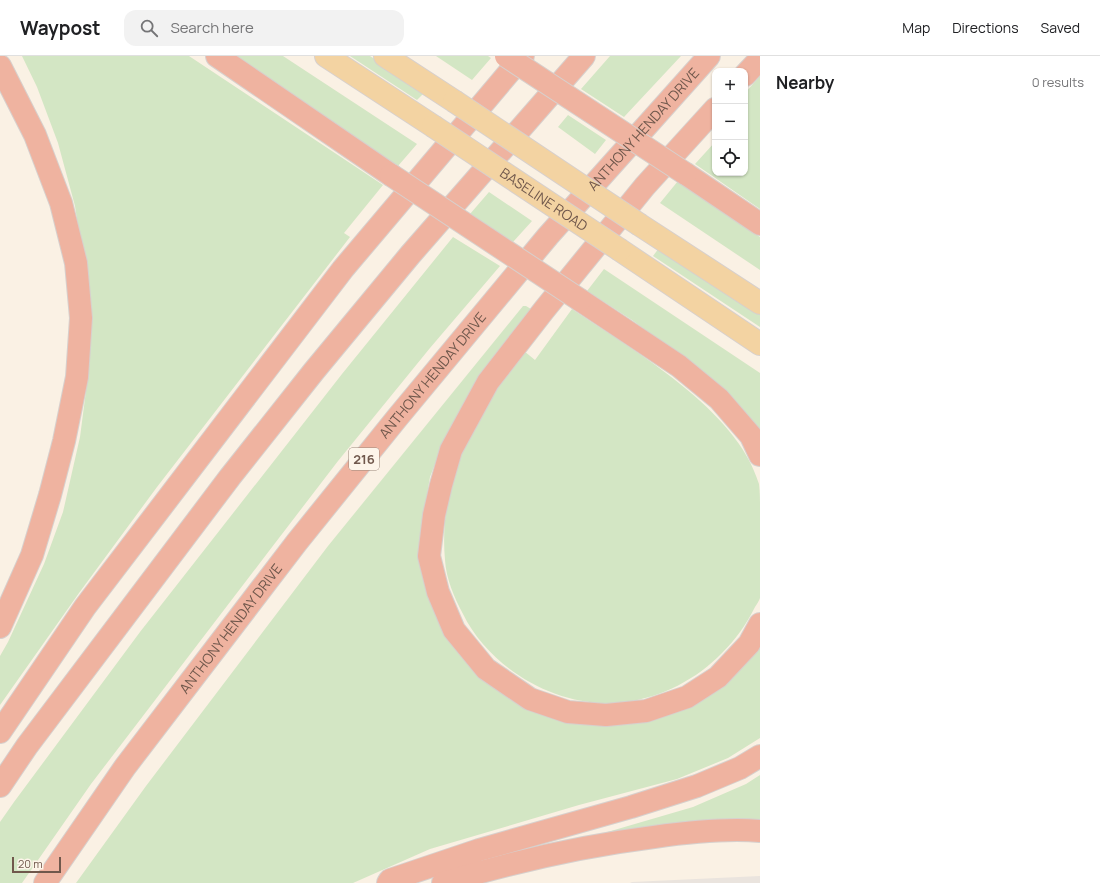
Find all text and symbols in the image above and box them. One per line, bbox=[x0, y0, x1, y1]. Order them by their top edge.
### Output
search box bbox=[124, 10, 404, 46]
text: Waypost bbox=[20, 15, 100, 41]
icon: search bbox=[138, 17, 160, 39]
text: Search here bbox=[170, 17, 254, 38]
text: Map bbox=[902, 18, 930, 37]
text: Directions bbox=[952, 18, 1019, 37]
text: Saved bbox=[1041, 18, 1080, 37]
street label: ANTHONY HENDAY DRIVE bbox=[583, 64, 703, 194]
map controls bbox=[712, 68, 748, 176]
button: + bbox=[712, 68, 748, 104]
text: Nearby bbox=[776, 71, 834, 94]
text: 0 results bbox=[1032, 73, 1084, 91]
button: − bbox=[712, 104, 748, 140]
button: locate bbox=[712, 140, 748, 176]
street label: BASELINE ROAD bbox=[497, 163, 592, 235]
street label: ANTHONY HENDAY DRIVE bbox=[374, 308, 490, 442]
road number: 216 bbox=[349, 448, 379, 470]
street label: ANTHONY HENDAY DRIVE bbox=[175, 560, 286, 697]
scale bar bbox=[12, 855, 61, 874]
text: 20 m bbox=[18, 856, 43, 871]

